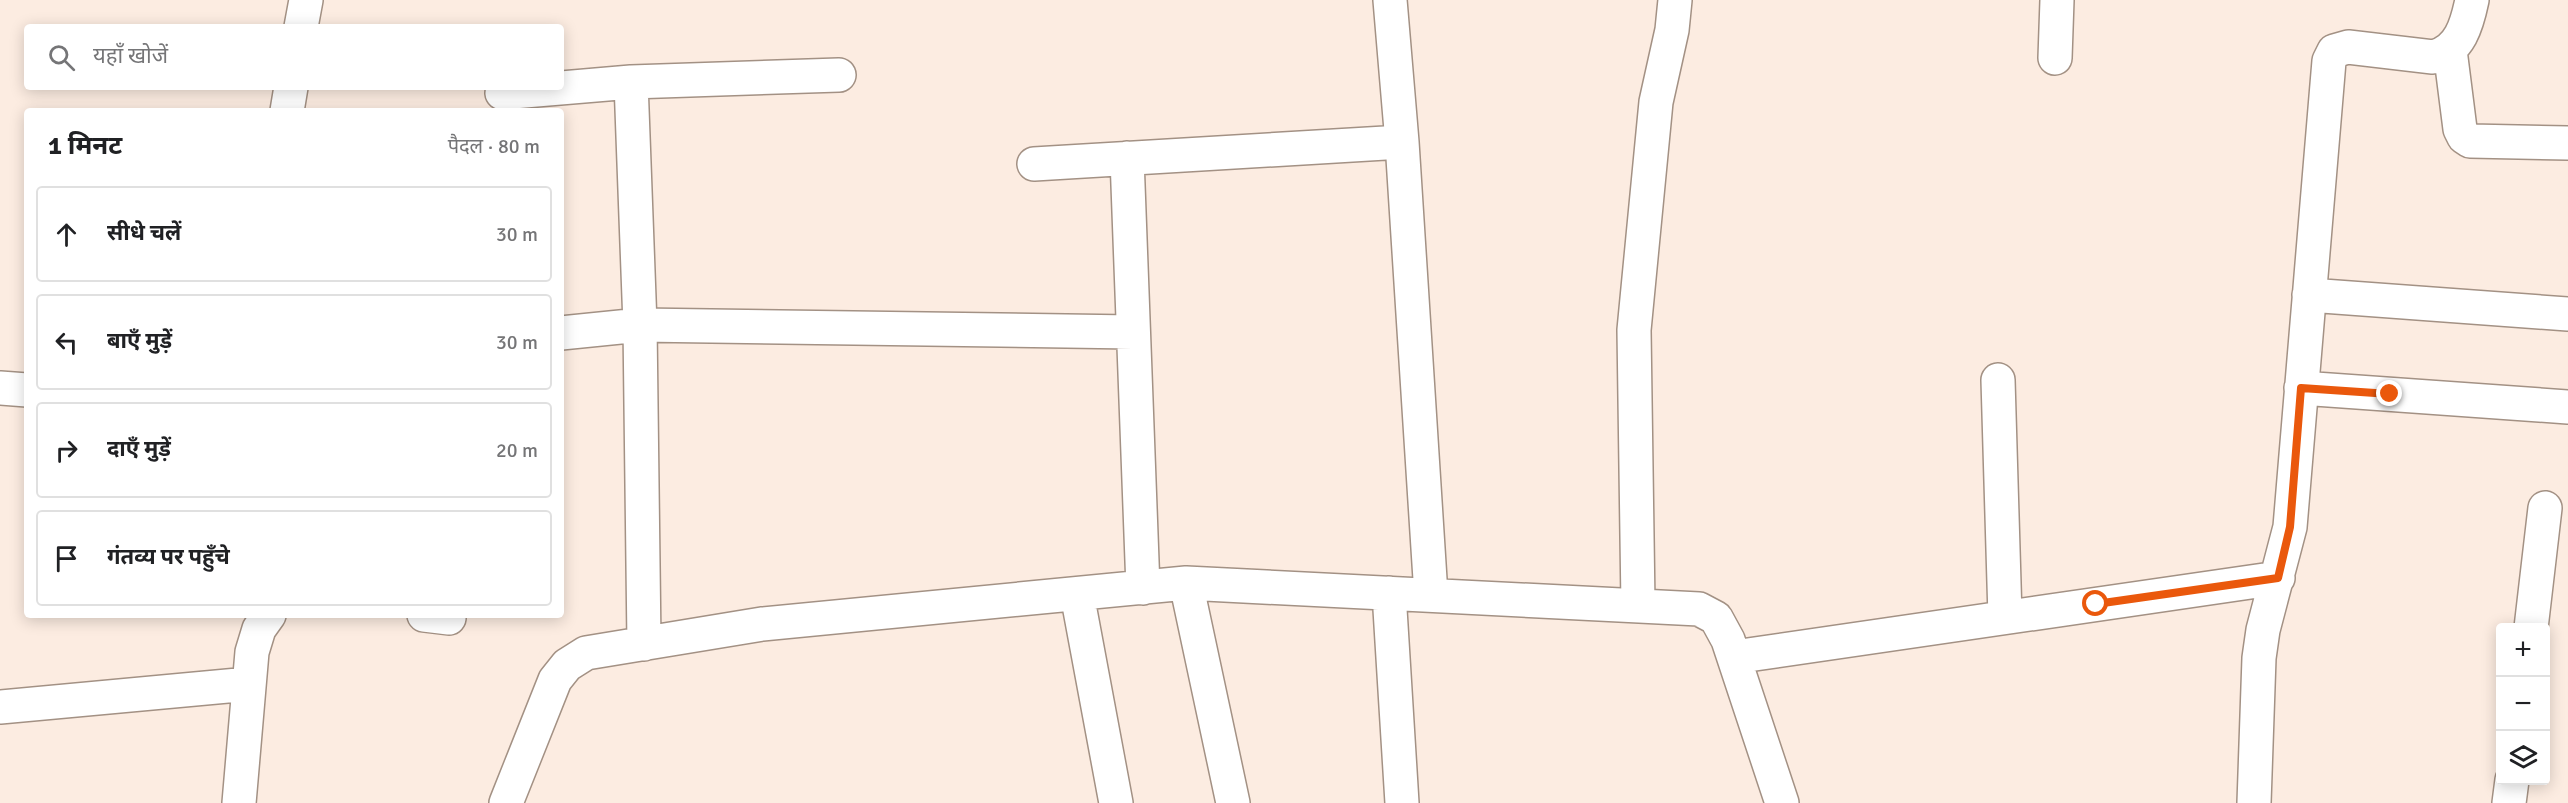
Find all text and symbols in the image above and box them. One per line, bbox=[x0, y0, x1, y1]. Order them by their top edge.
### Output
search box bbox=[24, 24, 564, 90]
icon: search bbox=[45, 41, 78, 74]
text: यहाँ खोजें bbox=[93, 42, 168, 69]
text: 1 मिनट bbox=[48, 130, 122, 162]
text: पैदल · 80 m bbox=[448, 134, 540, 159]
icon: ahead bbox=[50, 218, 83, 251]
text: सीधे चलें bbox=[107, 219, 181, 246]
text: 30 m bbox=[496, 222, 538, 247]
icon: left bbox=[50, 326, 83, 359]
text: बाएँ मुड़ें bbox=[107, 327, 172, 354]
text: 30 m bbox=[496, 330, 538, 355]
route end bbox=[2376, 380, 2402, 406]
icon: right bbox=[50, 434, 83, 467]
text: दाएँ मुड़ें bbox=[107, 435, 171, 462]
text: 20 m bbox=[496, 438, 538, 463]
icon: arrive bbox=[50, 542, 83, 575]
text: गंतव्य पर पहुँचे bbox=[107, 543, 230, 570]
route start bbox=[2082, 590, 2108, 616]
map controls bbox=[2496, 623, 2550, 785]
button: + bbox=[2496, 623, 2550, 677]
button: − bbox=[2496, 677, 2550, 731]
button: layers bbox=[2496, 731, 2550, 785]

